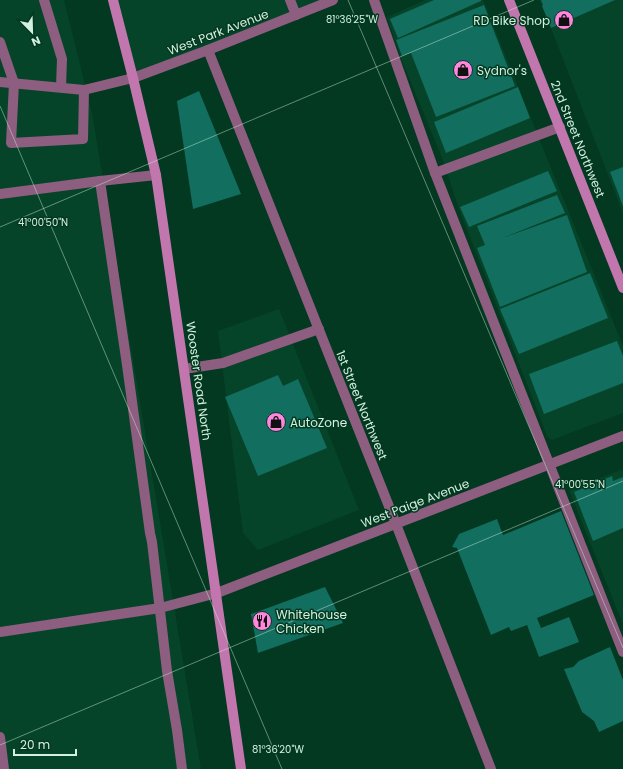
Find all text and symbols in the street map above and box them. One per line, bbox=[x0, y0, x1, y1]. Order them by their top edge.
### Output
street label: West Park Avenue bbox=[165, 5, 271, 59]
shop icon: RD Bike Shop bbox=[553, 9, 575, 31]
north arrow bbox=[12, 12, 52, 52]
text: 81°36'25"W bbox=[326, 12, 378, 27]
place label: RD Bike Shop bbox=[473, 12, 550, 29]
text: N bbox=[29, 32, 43, 50]
shop icon: Sydnor's bbox=[452, 59, 474, 81]
place label: Sydnor's bbox=[477, 62, 527, 79]
street label: 2nd Street Northwest bbox=[547, 78, 609, 200]
text: 41°00'50"N bbox=[18, 215, 68, 230]
street label: Wooster Road North bbox=[182, 320, 216, 442]
street label: 1st Street Northwest bbox=[332, 348, 392, 462]
shop icon: AutoZone bbox=[265, 411, 287, 433]
place label: AutoZone bbox=[290, 414, 347, 431]
street label: West Paige Avenue bbox=[358, 474, 472, 532]
text: 41°00'55"N bbox=[555, 477, 605, 492]
place label: Whitehouse Chicken bbox=[276, 606, 347, 637]
restaurant icon: Whitehouse Chicken bbox=[251, 610, 273, 632]
scale bar bbox=[14, 731, 76, 757]
text: 20 m bbox=[20, 736, 50, 753]
text: 81°36'20"W bbox=[252, 742, 304, 757]

